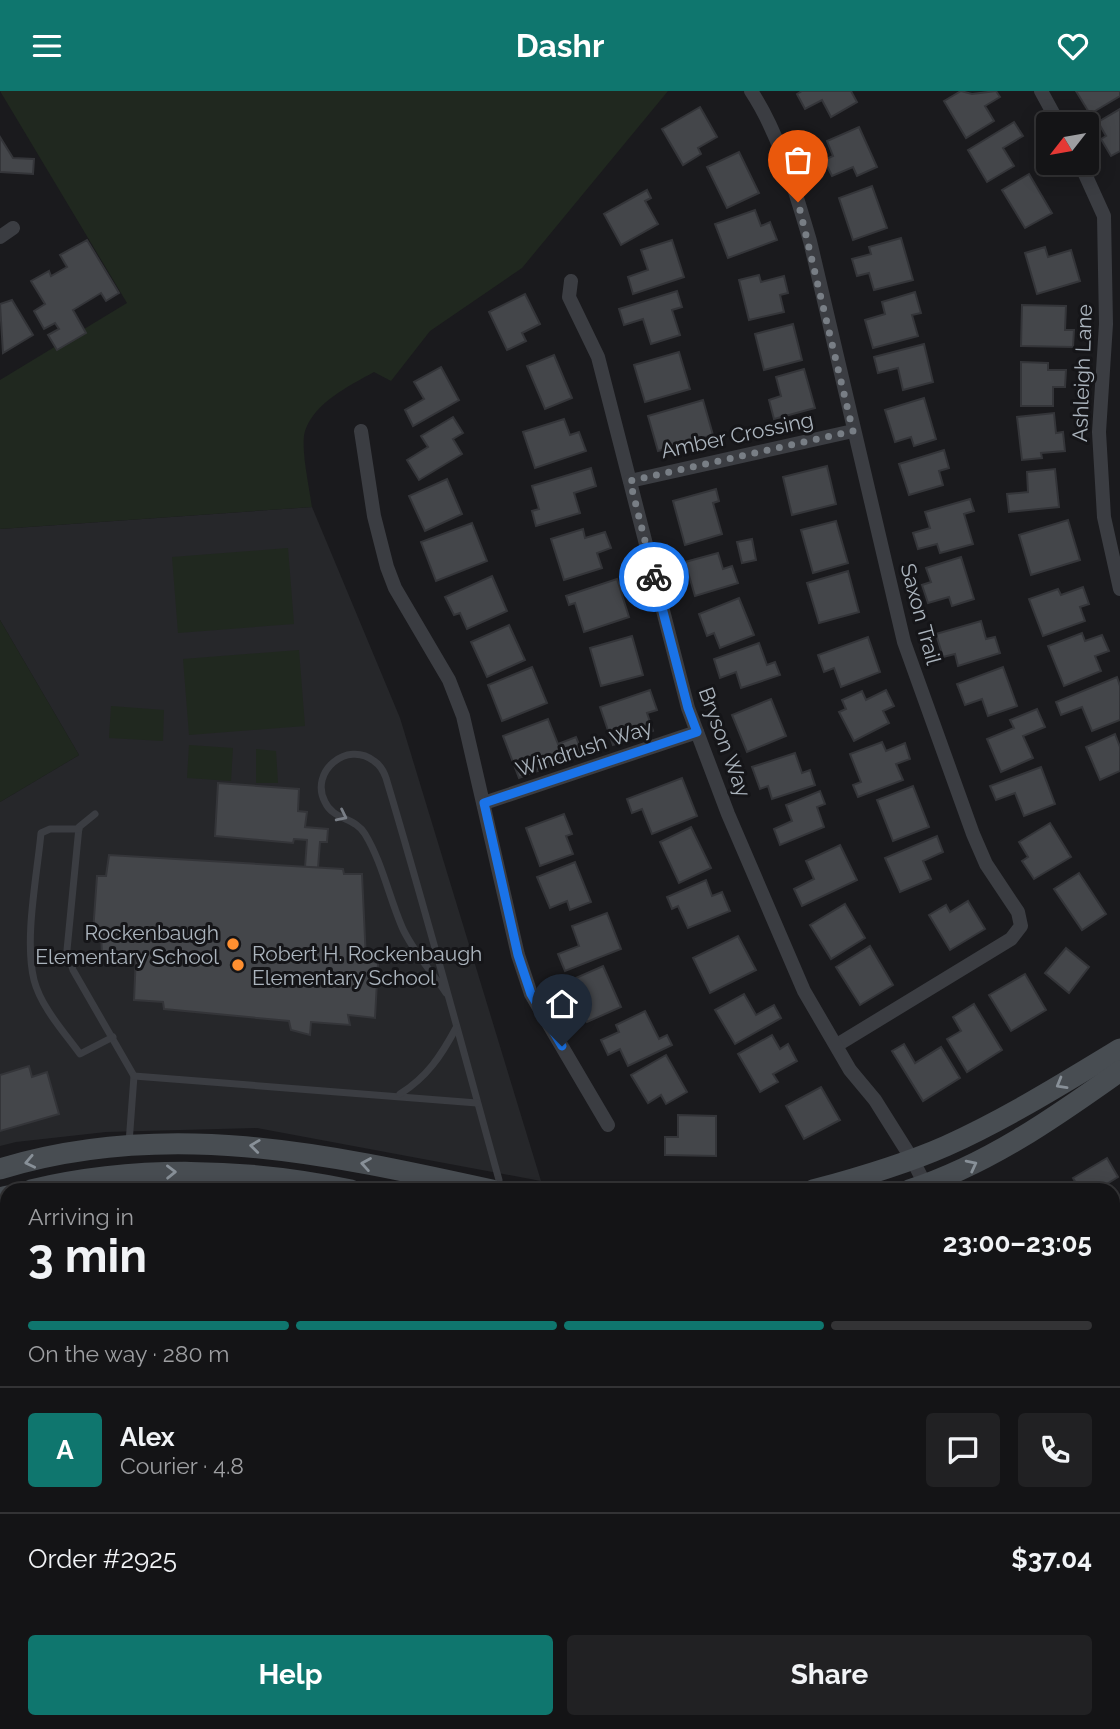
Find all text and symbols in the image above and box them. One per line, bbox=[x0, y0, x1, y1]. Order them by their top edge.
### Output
icon: menu bbox=[28, 27, 66, 65]
text: Dashr bbox=[516, 27, 604, 64]
icon: heart bbox=[1054, 27, 1092, 65]
north arrow bbox=[1036, 112, 1099, 175]
map controls bbox=[1036, 112, 1099, 175]
pin bbox=[768, 130, 828, 202]
icon: bag bbox=[779, 141, 817, 179]
street label: Ashleigh Lane bbox=[1067, 304, 1097, 442]
street label: Amber Crossing bbox=[659, 407, 815, 463]
courier bbox=[619, 542, 689, 612]
icon: bike bbox=[635, 558, 673, 596]
street label: Saxon Trail bbox=[895, 561, 947, 668]
street label: Bryson Way bbox=[694, 684, 756, 800]
street label: Windrush Way bbox=[513, 714, 655, 782]
one-way arrow bbox=[335, 808, 347, 822]
place label: Rockenbaugh Elementary School bbox=[35, 920, 219, 969]
marker: Rockenbaugh Elementary School bbox=[225, 936, 241, 952]
place label: Robert H. Rockenbaugh Elementary School bbox=[252, 941, 482, 990]
marker: Robert H. Rockenbaugh Elementary School bbox=[230, 957, 246, 973]
pin bbox=[532, 974, 592, 1046]
icon: home bbox=[543, 985, 581, 1023]
one-way arrow bbox=[1056, 1075, 1069, 1088]
one-way arrow bbox=[250, 1139, 261, 1154]
one-way arrow bbox=[24, 1154, 36, 1169]
one-way arrow bbox=[360, 1157, 372, 1172]
one-way arrow bbox=[965, 1159, 977, 1173]
one-way arrow bbox=[166, 1164, 177, 1180]
text: Arriving in bbox=[28, 1203, 134, 1230]
text: 23:00–23:05 bbox=[943, 1228, 1092, 1258]
text: 3 min bbox=[28, 1229, 147, 1283]
text: On the way · 280 m bbox=[28, 1340, 230, 1367]
button: chat bbox=[926, 1413, 1000, 1487]
button: phone bbox=[1018, 1413, 1092, 1487]
text: Alex bbox=[120, 1422, 175, 1452]
text: A bbox=[56, 1435, 74, 1465]
text: Courier · 4.8 bbox=[120, 1452, 244, 1479]
text: Order #2925 bbox=[28, 1544, 177, 1574]
text: $37.04 bbox=[1011, 1544, 1092, 1574]
button: Help bbox=[28, 1635, 553, 1715]
button: Share bbox=[567, 1635, 1092, 1715]

